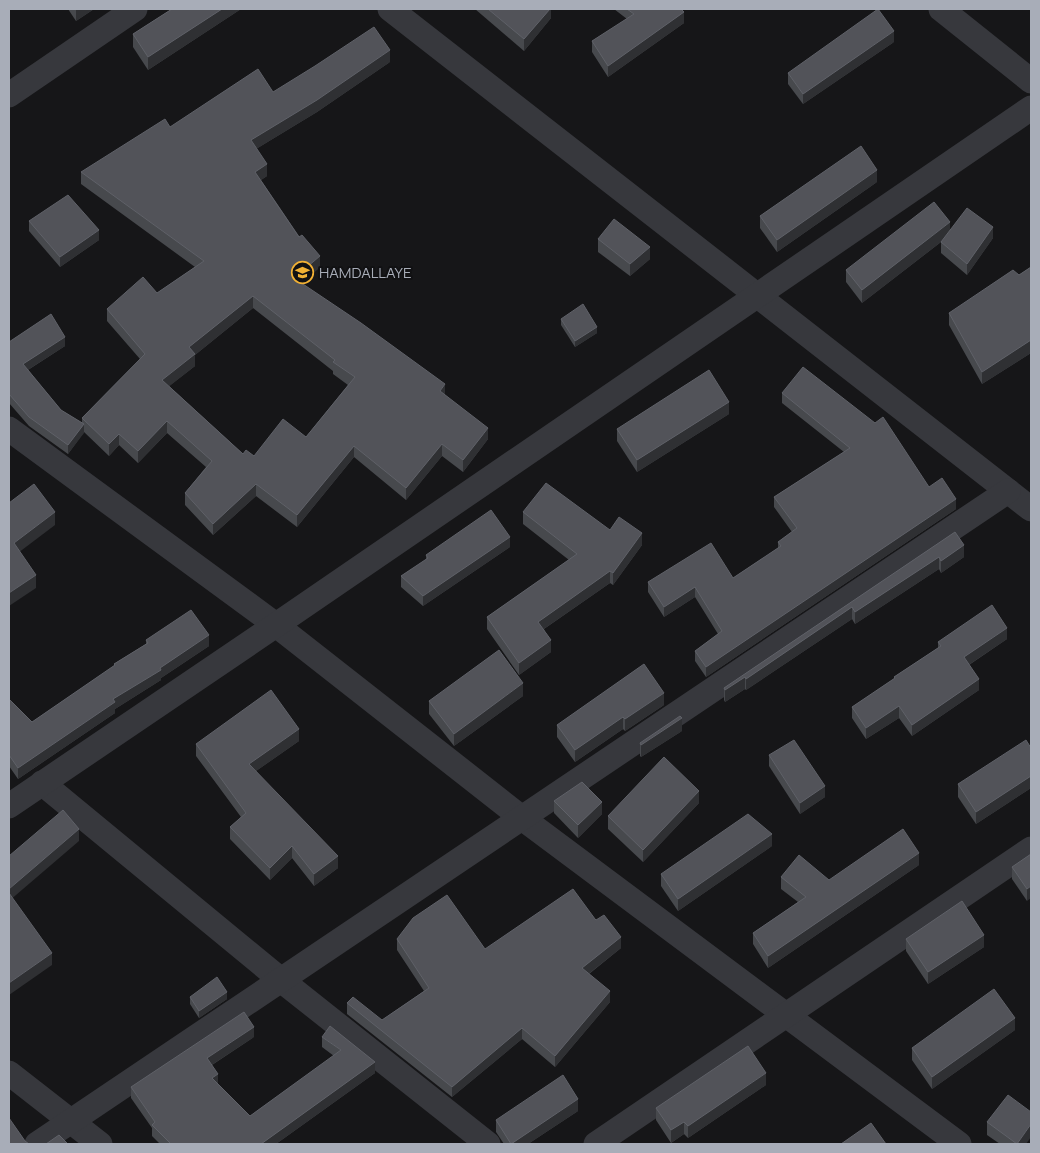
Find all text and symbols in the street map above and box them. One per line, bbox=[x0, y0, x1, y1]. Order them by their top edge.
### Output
school or university icon: HAMDALLAYE bbox=[291, 260, 315, 284]
place label: HAMDALLAYE bbox=[319, 262, 411, 283]

